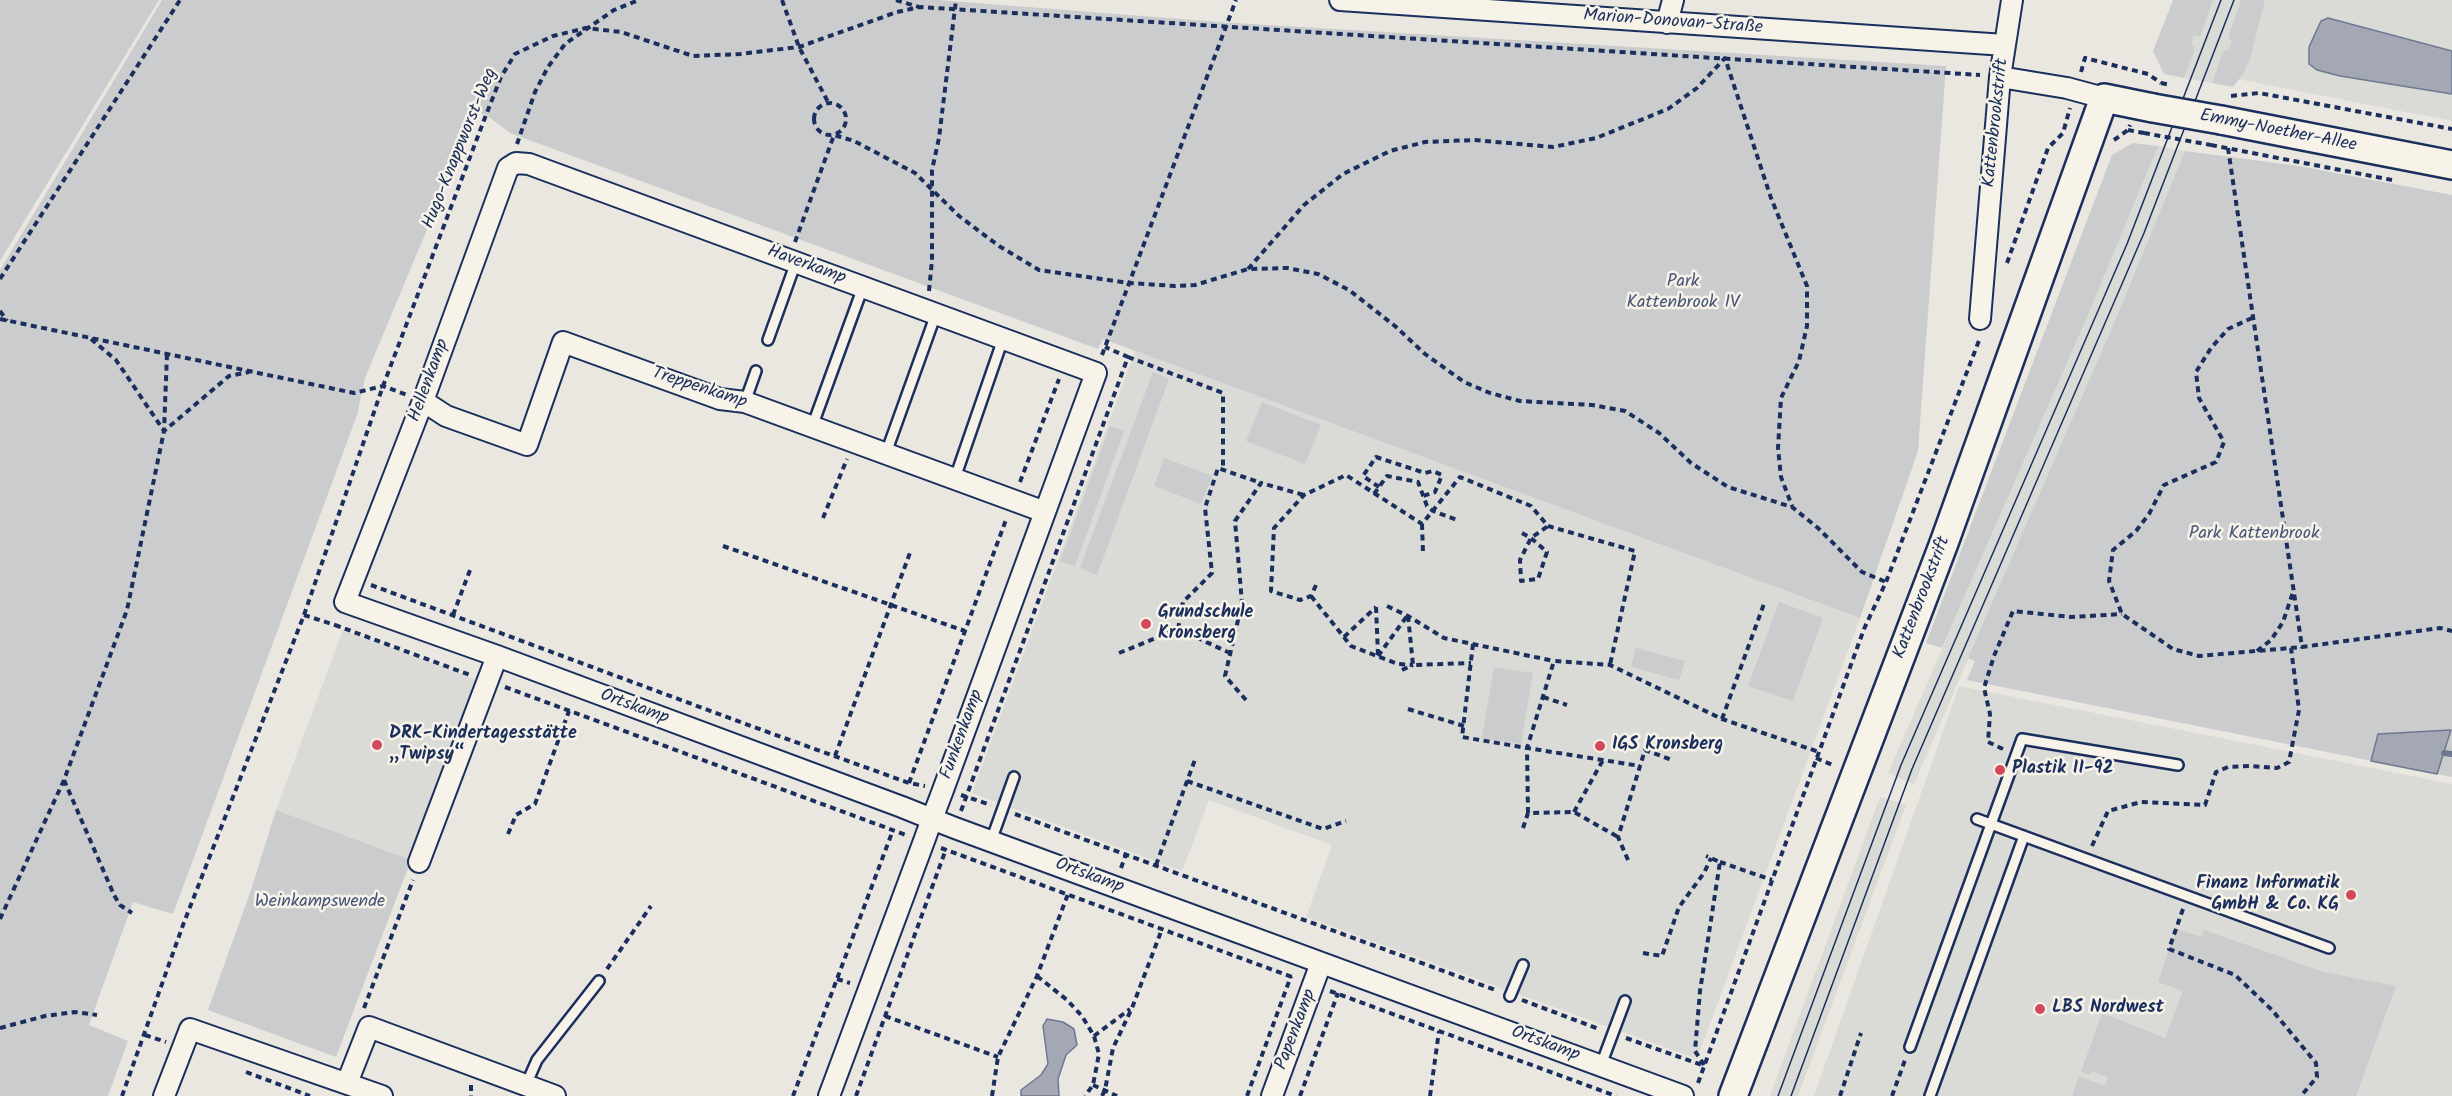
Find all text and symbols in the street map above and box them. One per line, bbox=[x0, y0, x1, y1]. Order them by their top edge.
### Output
street label: Marion-Donovan-Straße bbox=[1583, 6, 1763, 40]
street label: Kattenbrookstrift bbox=[1979, 57, 2015, 189]
street label: Hugo-Knappworst-Weg bbox=[419, 65, 503, 233]
street label: Emmy-Noether-Allee bbox=[2198, 106, 2358, 158]
street label: Haverkamp bbox=[764, 242, 848, 290]
park label: Park Kattenbrook IV bbox=[1626, 272, 1740, 314]
street label: Hellenkamp bbox=[405, 337, 455, 425]
street label: Treppenkamp bbox=[649, 364, 749, 414]
park label: Park Kattenbrook bbox=[2189, 524, 2319, 546]
street label: Kattenbrookstrift bbox=[1890, 534, 1956, 662]
place label: Grundschule Kronsberg bbox=[1158, 603, 1253, 646]
marker: Grundschule Kronsberg bbox=[1139, 617, 1153, 631]
street label: Ortskamp bbox=[597, 686, 671, 730]
street label: Funkenkamp bbox=[937, 687, 989, 783]
place label: DRK-Kindertagesstätte „Twipsy“ bbox=[389, 724, 577, 766]
place label: IGS Kronsberg bbox=[1612, 735, 1723, 757]
marker: DRK-Kindertagesstätte „Twipsy“ bbox=[370, 738, 384, 752]
marker: IGS Kronsberg bbox=[1593, 739, 1607, 753]
place label: Plastik II-92 bbox=[2012, 759, 2113, 781]
marker: Plastik II-92 bbox=[1993, 763, 2007, 777]
street label: Ortskamp bbox=[1052, 855, 1126, 899]
place label: Finanz Informatik GmbH & Co. KG bbox=[2196, 874, 2339, 916]
marker: Finanz Informatik GmbH & Co. KG bbox=[2344, 888, 2358, 902]
park label: Weinkampswende bbox=[255, 892, 385, 914]
street label: Papenkamp bbox=[1272, 987, 1322, 1073]
place label: LBS Nordwest bbox=[2052, 998, 2164, 1020]
marker: LBS Nordwest bbox=[2033, 1002, 2047, 1016]
street label: Ortskamp bbox=[1508, 1023, 1582, 1067]

